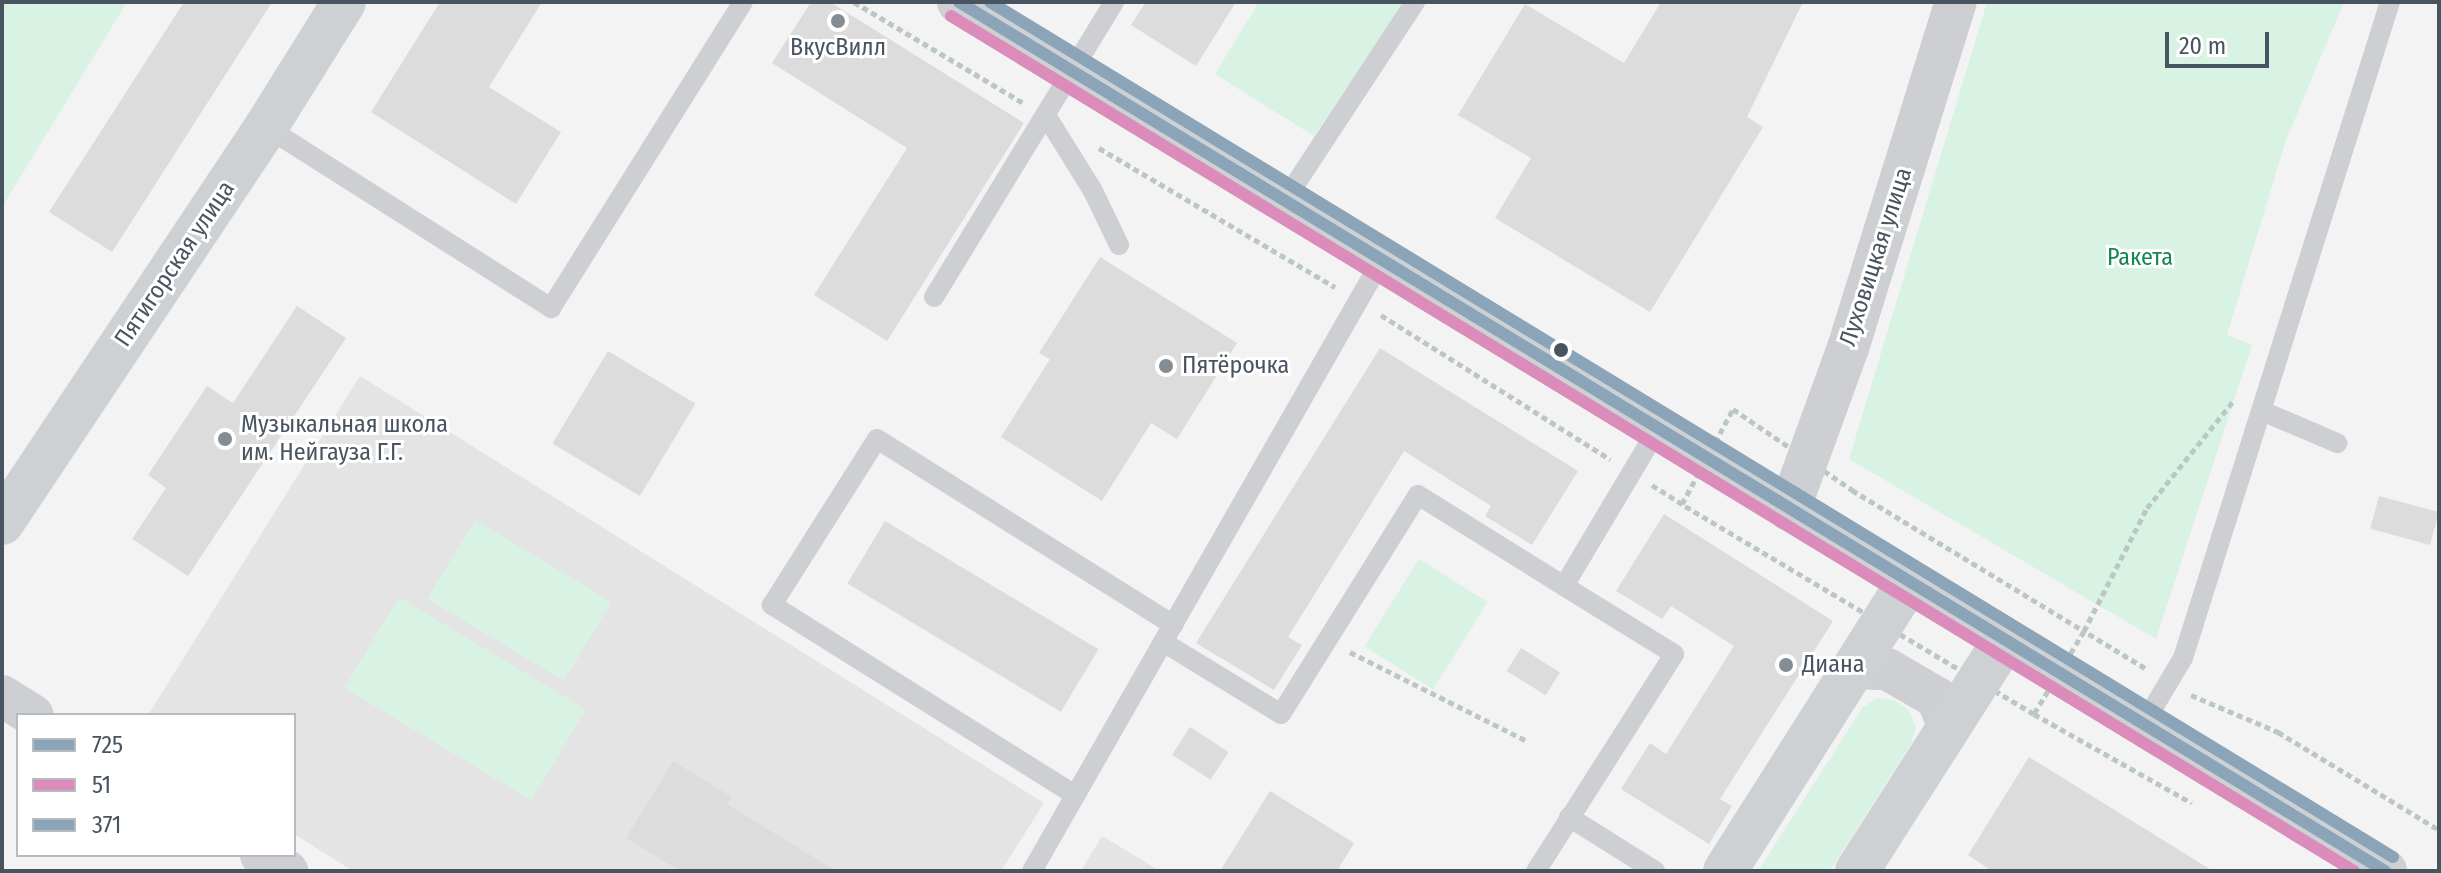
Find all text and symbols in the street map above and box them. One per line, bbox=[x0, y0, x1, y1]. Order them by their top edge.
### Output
marker: ВкусВилл bbox=[829, 12, 847, 30]
scale bar bbox=[2169, 16, 2273, 66]
text: 20 m bbox=[2179, 32, 2226, 60]
place label: ВкусВилл bbox=[790, 34, 886, 62]
street label: Луховицкая улица bbox=[1834, 164, 1918, 350]
street label: Пятигорская улица bbox=[109, 176, 241, 352]
park label: Ракета bbox=[2107, 244, 2173, 272]
unlabelled marker bbox=[1553, 342, 1569, 358]
place label: Пятёрочка bbox=[1182, 352, 1289, 380]
marker: Пятёрочка bbox=[1157, 357, 1175, 375]
place label: Музыкальная школа им. Нейгауза Г.Г. bbox=[241, 411, 448, 467]
marker: Музыкальная школа им. Нейгауза Г.Г. bbox=[216, 430, 234, 448]
place label: Диана bbox=[1802, 651, 1865, 679]
marker: Диана bbox=[1777, 656, 1795, 674]
legend bbox=[16, 713, 296, 857]
text: 725 bbox=[92, 731, 123, 759]
text: 51 bbox=[92, 771, 111, 799]
text: 371 bbox=[92, 811, 121, 839]

